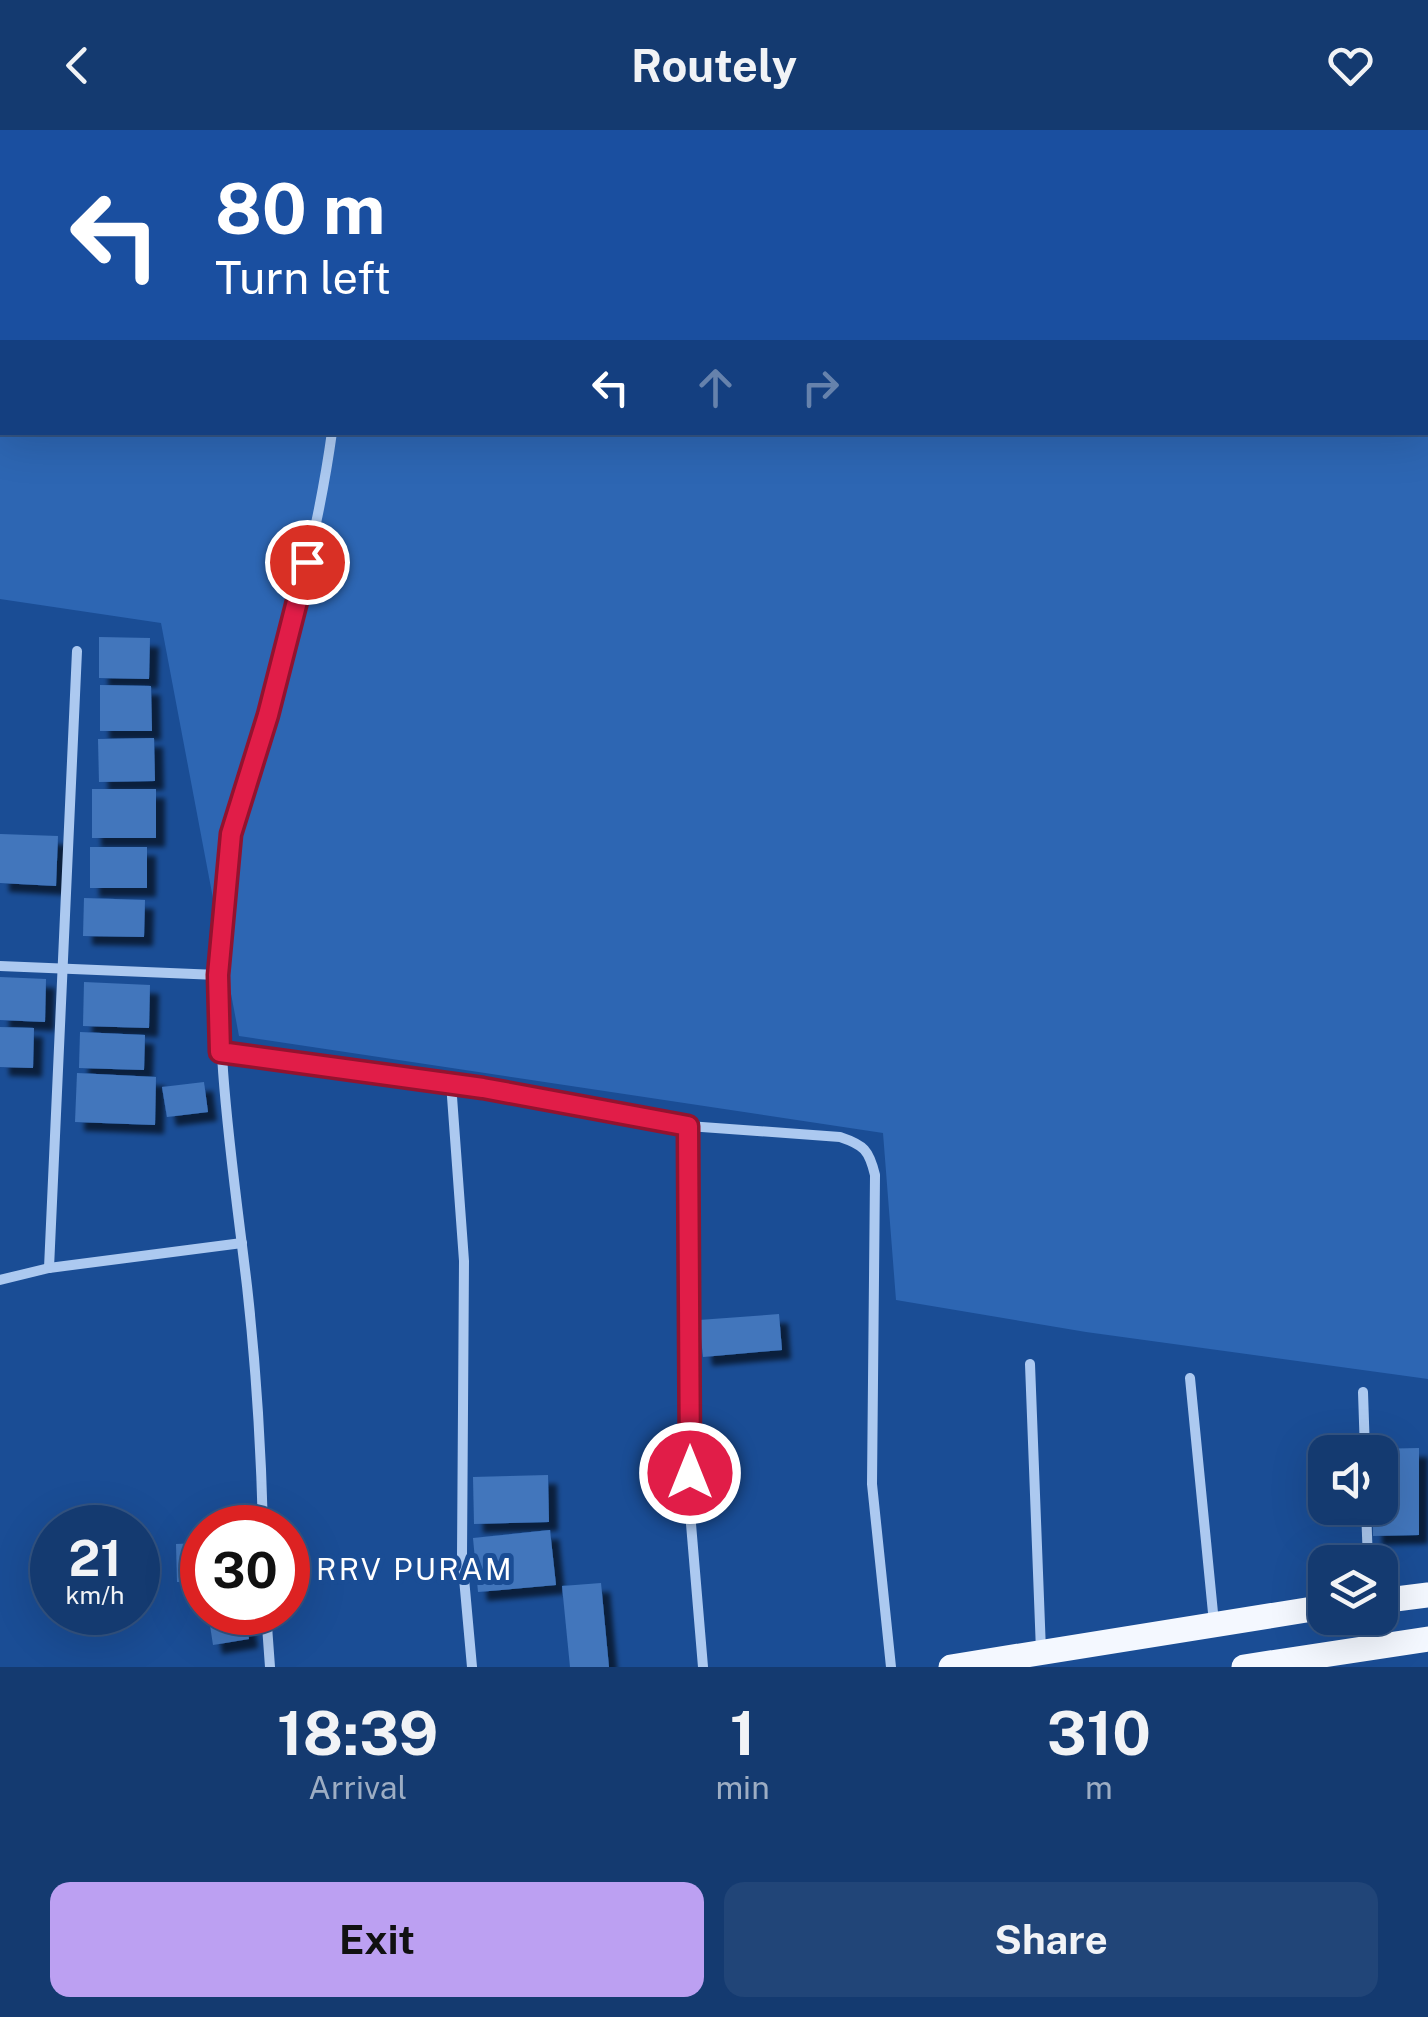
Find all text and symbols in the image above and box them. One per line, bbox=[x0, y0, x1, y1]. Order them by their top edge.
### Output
icon: back bbox=[50, 38, 105, 93]
icon: heart bbox=[1323, 38, 1378, 93]
text: Routely bbox=[631, 39, 797, 92]
text: 80 m bbox=[215, 167, 385, 250]
icon: left bbox=[50, 170, 180, 300]
text: Turn left bbox=[215, 251, 391, 304]
icon: left bbox=[583, 360, 638, 415]
icon: ahead bbox=[688, 360, 743, 415]
icon: right bbox=[793, 360, 848, 415]
pin bbox=[265, 520, 350, 605]
icon: arrive bbox=[280, 535, 335, 590]
position arrow bbox=[638, 1421, 742, 1525]
map controls bbox=[1308, 1435, 1398, 1635]
button: sound bbox=[1308, 1435, 1398, 1525]
speed limit sign: 30 bbox=[180, 1505, 310, 1635]
text: 21 bbox=[68, 1528, 122, 1587]
button: layers bbox=[1308, 1545, 1398, 1635]
district label: RRV PURAM bbox=[316, 1551, 514, 1587]
text: km/h bbox=[66, 1580, 124, 1610]
text: 18:39 bbox=[277, 1698, 438, 1769]
text: 1 bbox=[730, 1698, 755, 1769]
text: 310 bbox=[1047, 1698, 1151, 1769]
text: Arrival bbox=[308, 1769, 407, 1806]
text: min bbox=[715, 1769, 770, 1806]
text: m bbox=[1085, 1769, 1113, 1806]
button: Exit bbox=[50, 1882, 704, 1997]
button: Share bbox=[724, 1882, 1378, 1997]

